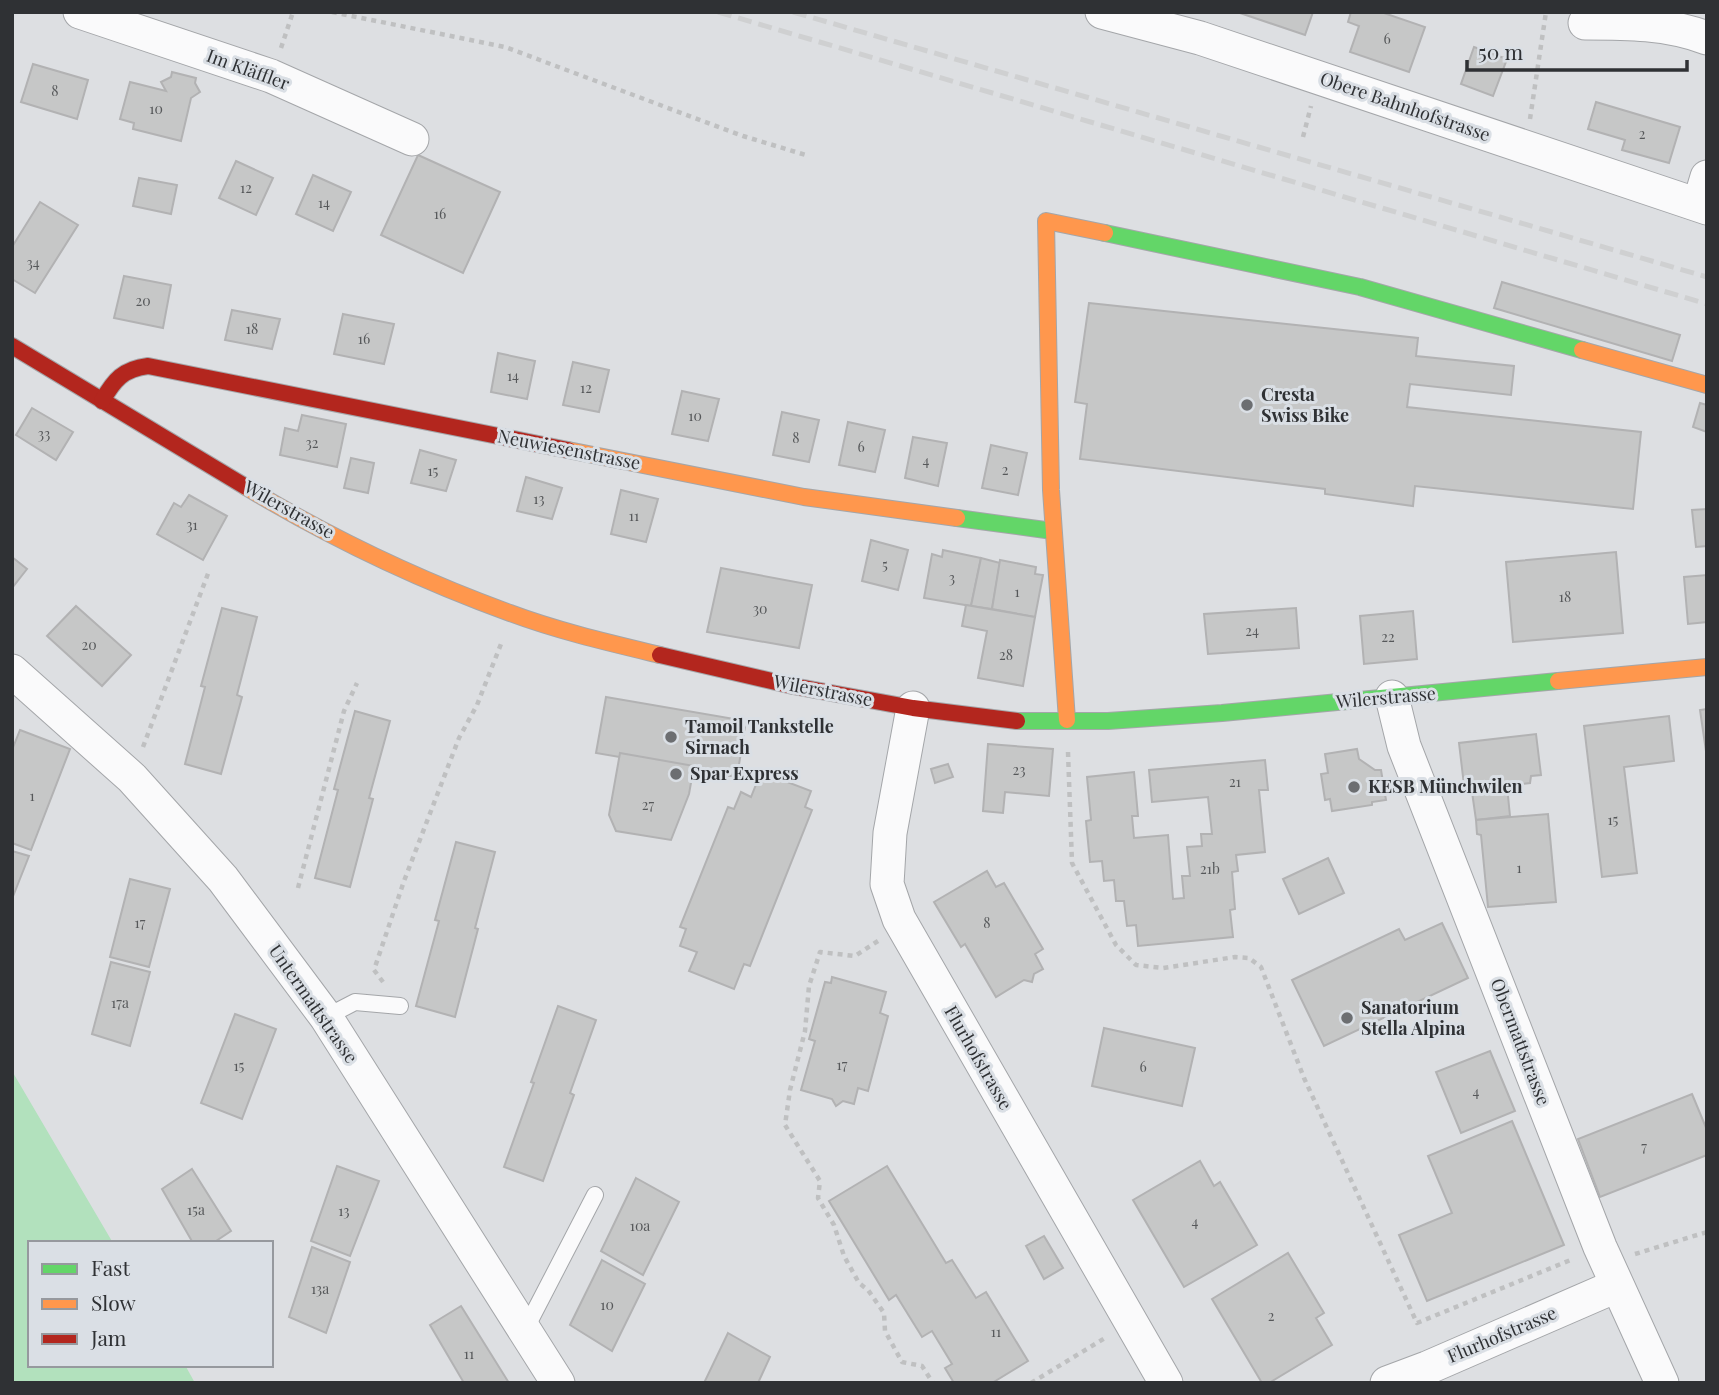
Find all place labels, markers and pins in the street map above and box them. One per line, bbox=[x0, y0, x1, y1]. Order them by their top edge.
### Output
place label: Cresta Swiss Bike bbox=[1261, 382, 1349, 427]
marker: Cresta Swiss Bike bbox=[1239, 397, 1255, 413]
place label: Tamoil Tankstelle Sirnach bbox=[685, 714, 834, 759]
marker: Tamoil Tankstelle Sirnach bbox=[663, 729, 679, 745]
place label: Spar Express bbox=[690, 761, 799, 785]
marker: Spar Express bbox=[668, 766, 684, 782]
place label: KESB Münchwilen bbox=[1368, 774, 1522, 798]
marker: KESB Münchwilen bbox=[1346, 779, 1362, 795]
place label: Sanatorium Stella Alpina bbox=[1361, 995, 1466, 1040]
marker: Sanatorium Stella Alpina bbox=[1339, 1010, 1355, 1026]

